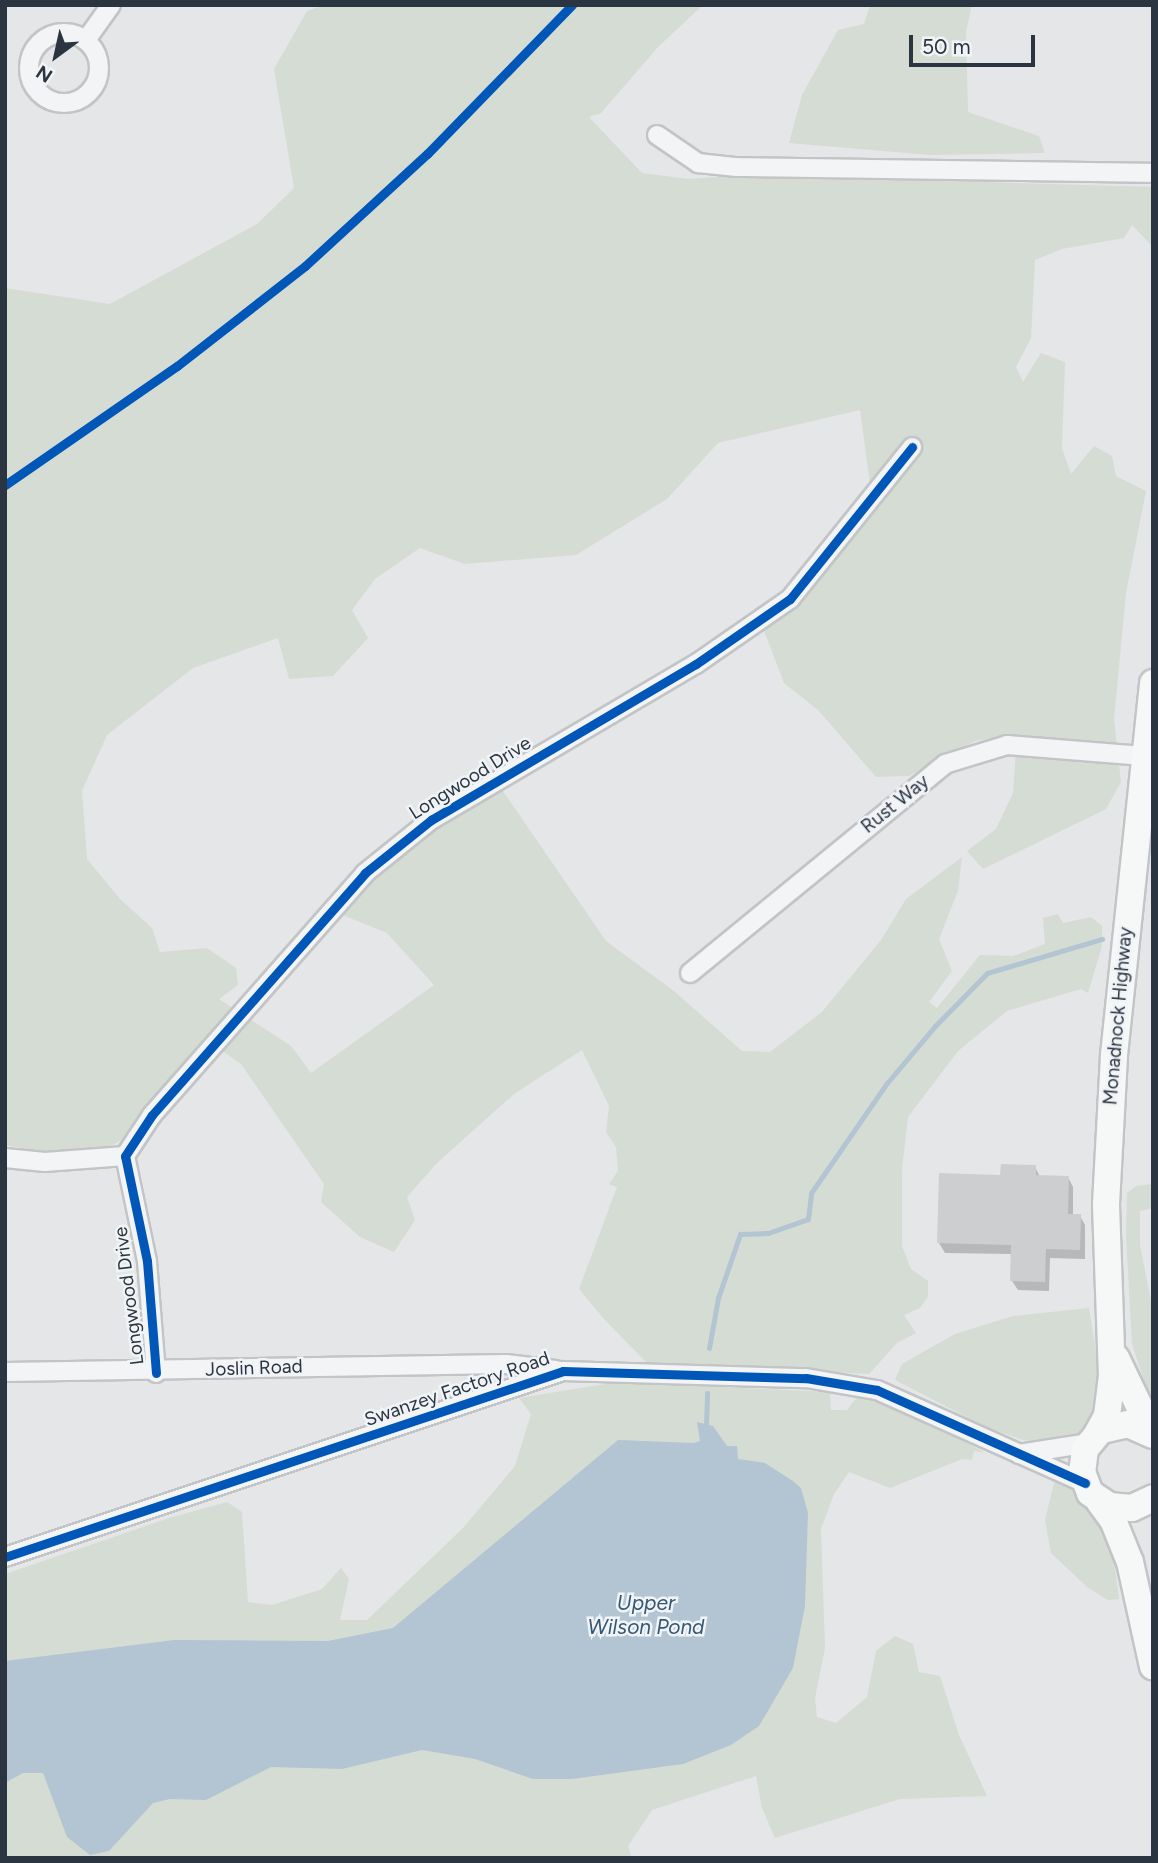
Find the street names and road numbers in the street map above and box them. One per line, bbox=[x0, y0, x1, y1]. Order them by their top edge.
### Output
street label: Longwood Drive bbox=[405, 731, 535, 825]
street label: Rust Way bbox=[857, 770, 933, 838]
street label: Monadnock Highway bbox=[1099, 926, 1137, 1106]
street label: Longwood Drive bbox=[109, 1226, 149, 1366]
street label: Swanzey Factory Road bbox=[362, 1347, 552, 1431]
street label: Joslin Road bbox=[205, 1355, 303, 1381]

